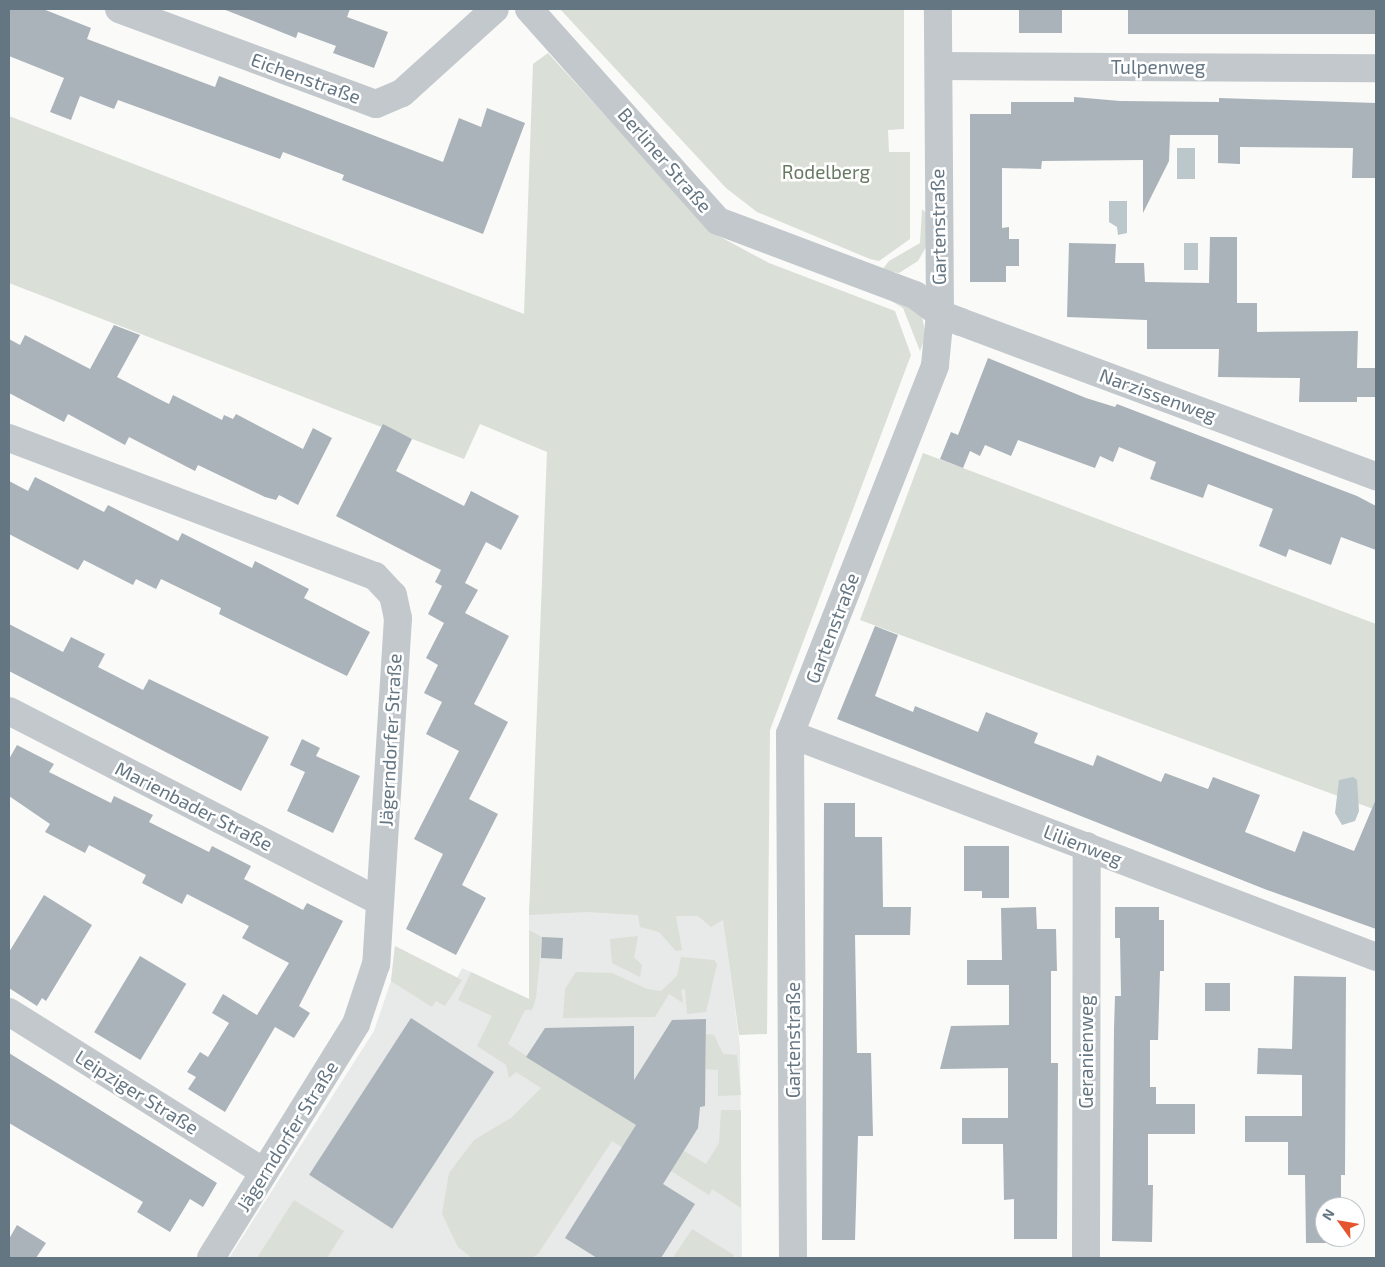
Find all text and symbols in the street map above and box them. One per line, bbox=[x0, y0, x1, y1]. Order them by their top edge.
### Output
street label: Eichenstraße bbox=[248, 48, 364, 108]
street label: Tulpenweg bbox=[1111, 56, 1205, 78]
street label: Berliner Straße bbox=[613, 103, 717, 217]
park label: Rodelberg bbox=[782, 161, 870, 183]
street label: Gartenstraße bbox=[926, 169, 950, 285]
street label: Narzissenweg bbox=[1096, 363, 1220, 427]
street label: Gartenstraße bbox=[800, 570, 864, 686]
street label: Jägerndorfer Straße bbox=[374, 653, 406, 827]
street label: Marienbader Straße bbox=[111, 756, 277, 856]
street label: Lilienweg bbox=[1040, 820, 1126, 870]
street label: Gartenstraße bbox=[782, 982, 804, 1098]
street label: Geranienweg bbox=[1075, 995, 1097, 1109]
street label: Leipziger Straße bbox=[71, 1045, 203, 1139]
street label: Jägerndorfer Straße bbox=[231, 1056, 343, 1216]
north arrow bbox=[1315, 1197, 1365, 1247]
text: N bbox=[1318, 1206, 1338, 1223]

